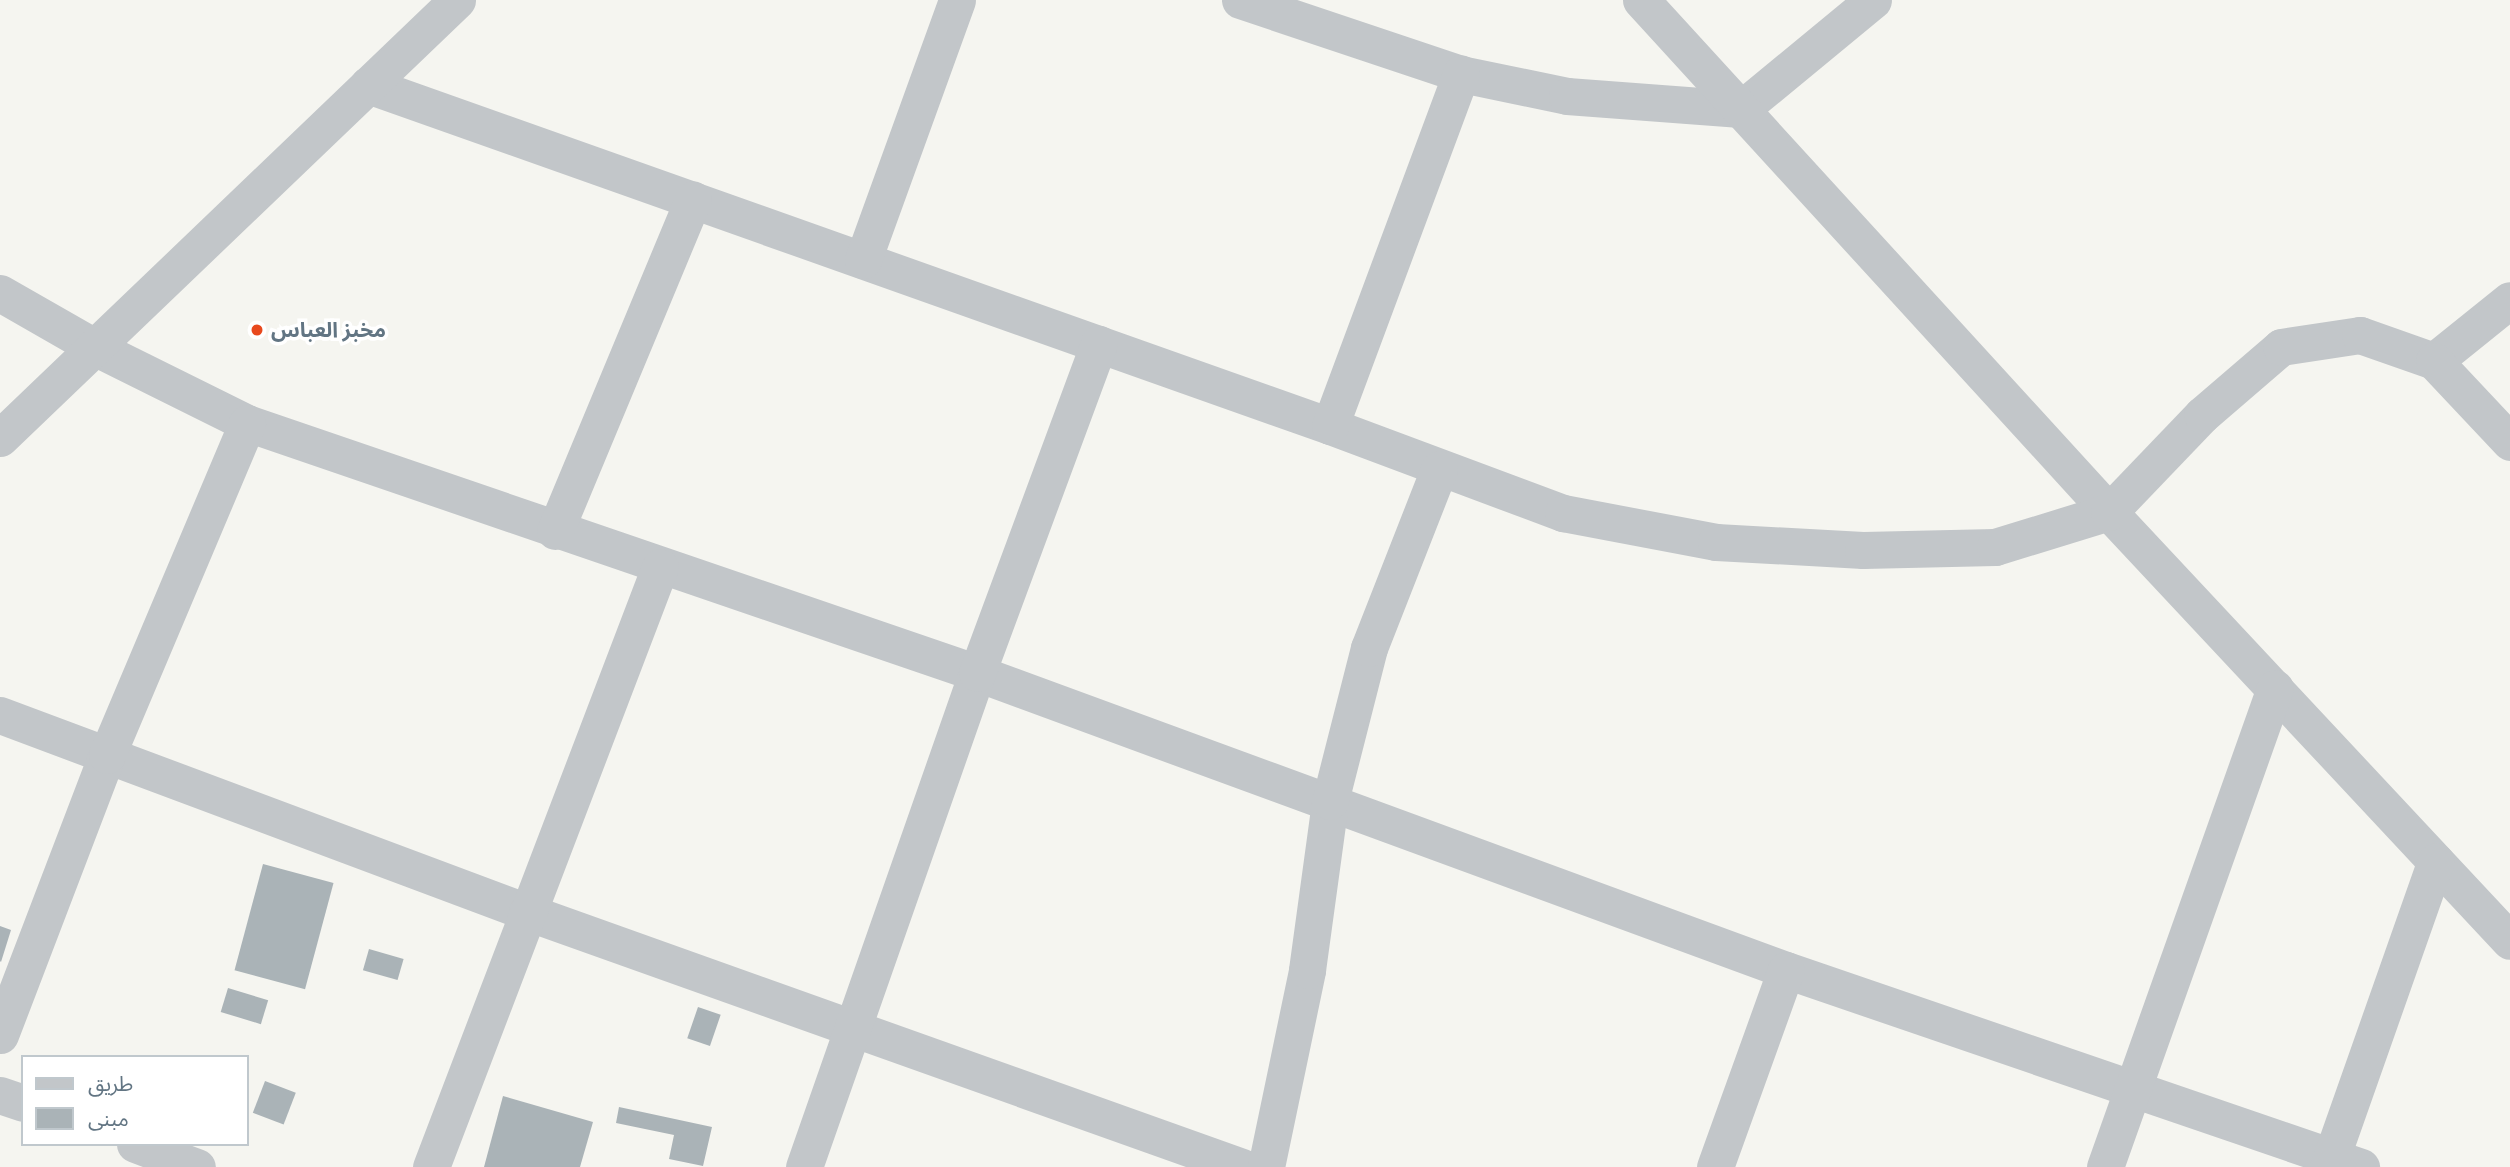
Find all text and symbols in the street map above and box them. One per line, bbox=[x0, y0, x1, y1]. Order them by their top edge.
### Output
place label: مخبز العباس bbox=[271, 317, 386, 343]
marker: مخبز العباس bbox=[249, 322, 265, 338]
legend bbox=[21, 1055, 248, 1146]
text: طريق bbox=[88, 1069, 133, 1098]
text: مبنى bbox=[88, 1104, 129, 1133]

